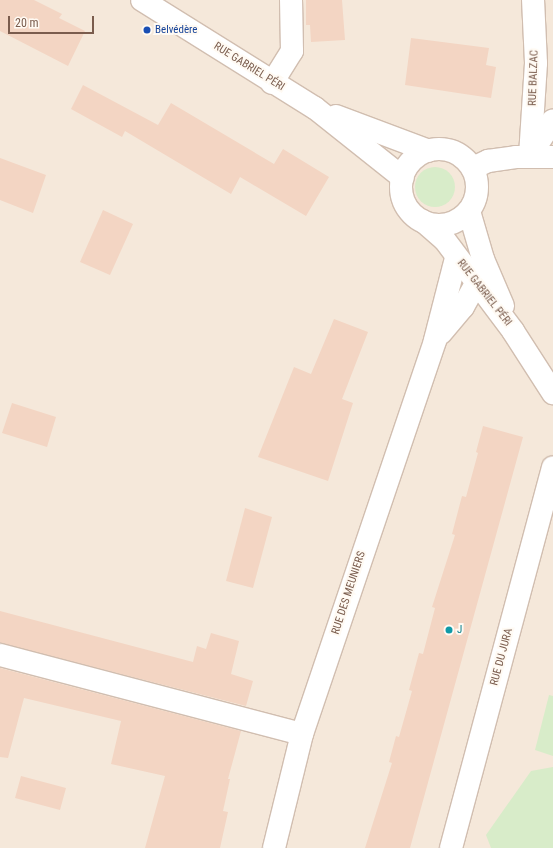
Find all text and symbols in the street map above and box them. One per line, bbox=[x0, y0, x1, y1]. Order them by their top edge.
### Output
scale bar bbox=[10, 8, 96, 34]
text: 20 m bbox=[15, 16, 39, 30]
place label: Belvédère bbox=[155, 23, 197, 37]
marker: Belvédère bbox=[142, 25, 152, 35]
street label: RUE GABRIEL PÉRI bbox=[211, 40, 287, 94]
street label: RUE BALZAC bbox=[526, 50, 542, 106]
street label: RUE GABRIEL PÉRI bbox=[454, 257, 514, 329]
street label: RUE DES MEUNIERS bbox=[329, 550, 369, 636]
place label: J bbox=[457, 623, 462, 637]
marker: J bbox=[444, 625, 454, 635]
street label: RUE DU JURA bbox=[488, 627, 516, 687]

